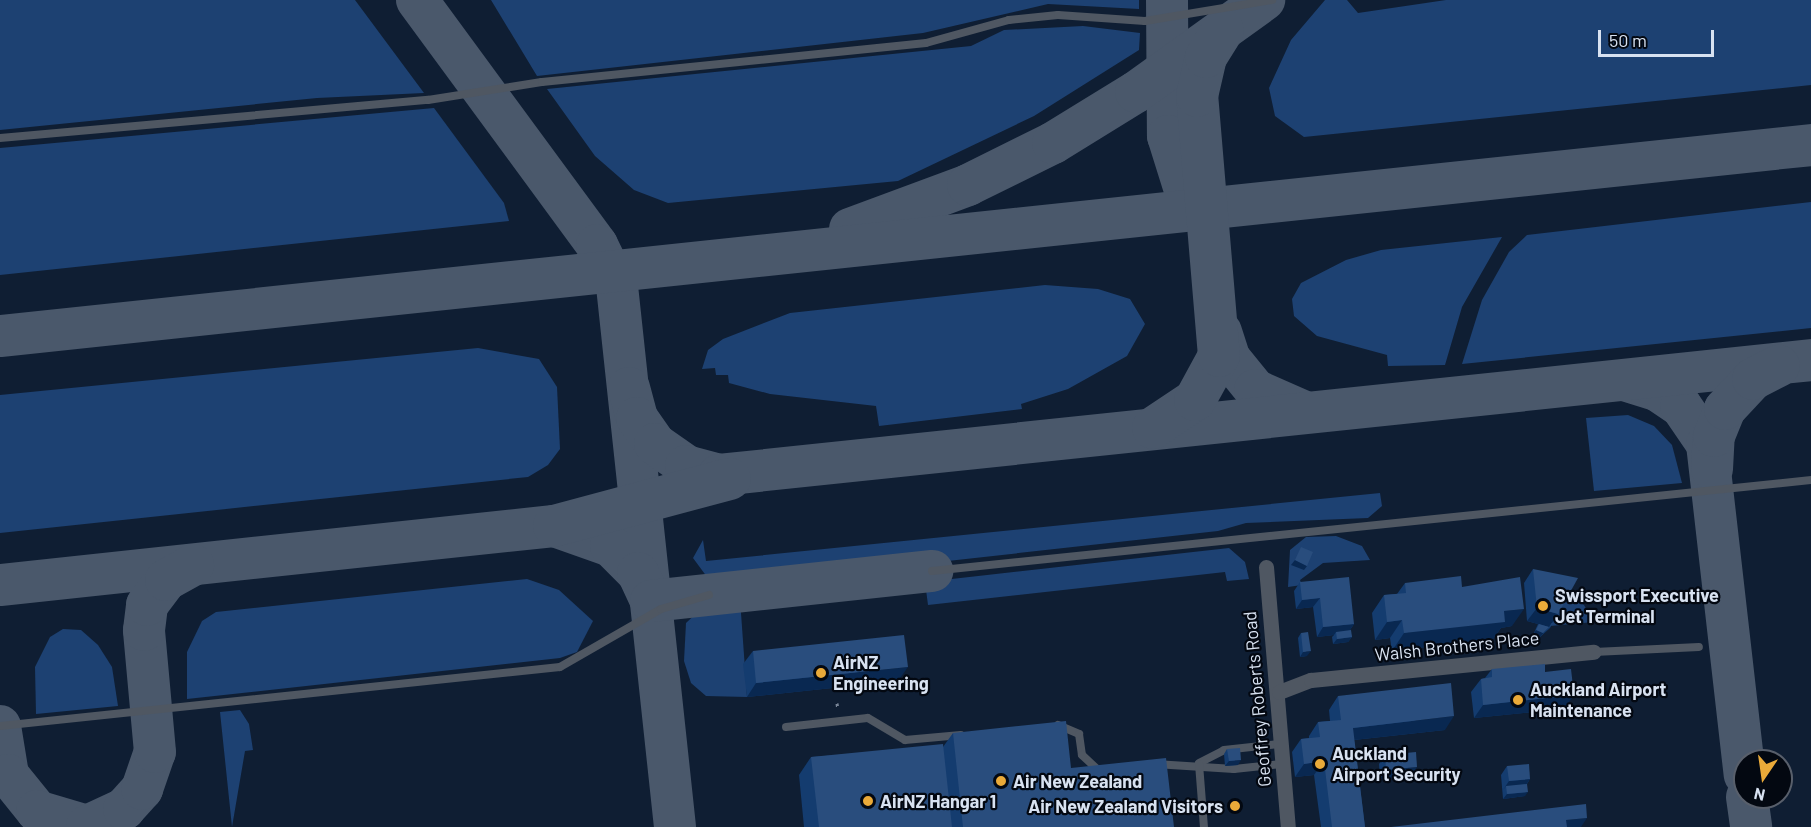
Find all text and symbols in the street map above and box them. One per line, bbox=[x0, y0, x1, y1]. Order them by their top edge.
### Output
scale bar bbox=[1601, 18, 1716, 56]
text: 50 m bbox=[1609, 29, 1647, 51]
place label: Swissport Executive Jet Terminal bbox=[1555, 585, 1719, 628]
marker: Swissport Executive Jet Terminal bbox=[1536, 599, 1550, 613]
street label: Geoffrey Roberts Road bbox=[1239, 610, 1275, 788]
street label: Walsh Brothers Place bbox=[1374, 627, 1540, 665]
place label: AirNZ Engineering bbox=[833, 652, 929, 694]
marker: AirNZ Engineering bbox=[814, 666, 828, 680]
place label: Auckland Airport Maintenance bbox=[1530, 679, 1666, 722]
marker: Auckland Airport Maintenance bbox=[1511, 693, 1525, 707]
place label: Auckland Airport Security bbox=[1332, 743, 1461, 786]
north arrow bbox=[1733, 749, 1793, 809]
marker: Auckland Airport Security bbox=[1313, 757, 1327, 771]
place label: Air New Zealand bbox=[1013, 770, 1142, 792]
marker: Air New Zealand bbox=[994, 774, 1008, 788]
text: N bbox=[1752, 785, 1767, 806]
place label: AirNZ Hangar 1 bbox=[880, 790, 996, 812]
marker: AirNZ Hangar 1 bbox=[861, 794, 875, 808]
place label: Air New Zealand Visitors bbox=[1028, 795, 1223, 817]
marker: Air New Zealand Visitors bbox=[1228, 799, 1242, 813]

